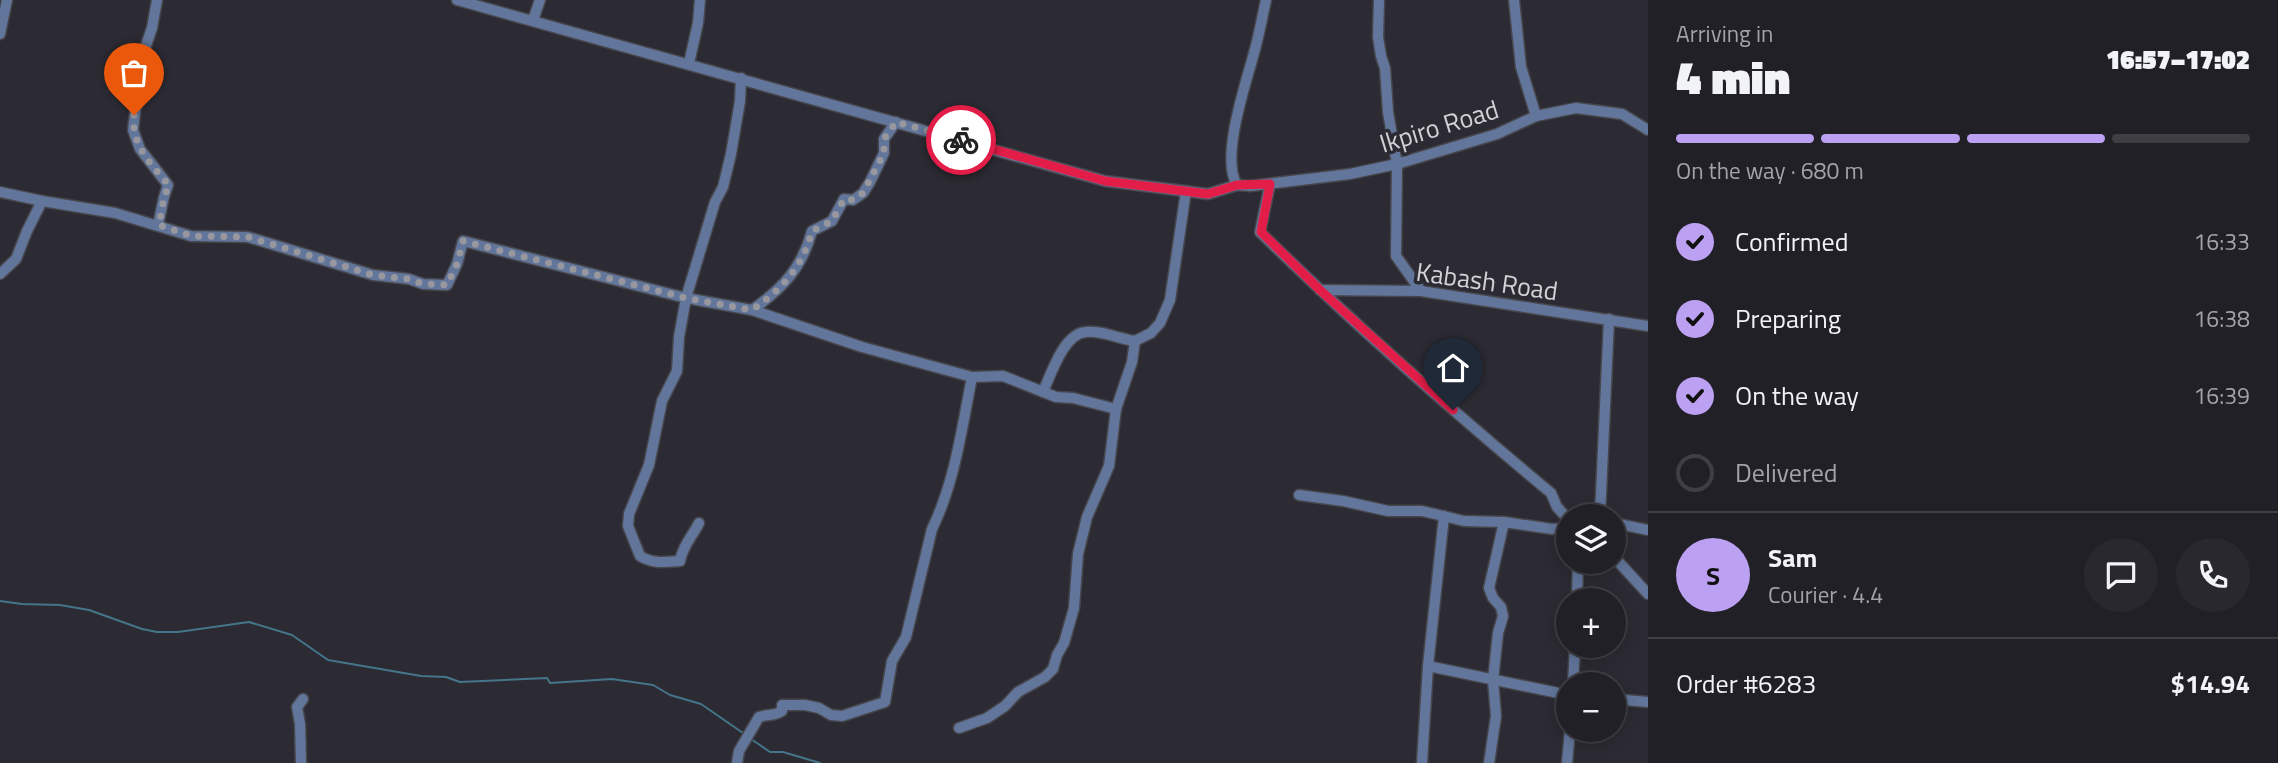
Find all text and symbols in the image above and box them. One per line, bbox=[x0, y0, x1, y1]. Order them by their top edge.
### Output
text: Arriving in bbox=[1676, 16, 1773, 51]
text: 16:57–17:02 bbox=[2106, 40, 2250, 79]
text: 4 min bbox=[1676, 42, 1790, 112]
pin bbox=[104, 43, 164, 115]
icon: bag bbox=[115, 54, 153, 92]
street label: Ikpiro Road bbox=[1375, 89, 1503, 163]
courier bbox=[926, 105, 996, 175]
icon: bike bbox=[942, 121, 980, 159]
text: On the way · 680 m bbox=[1676, 153, 1864, 188]
text: Confirmed bbox=[1735, 222, 1849, 261]
icon: check bbox=[1676, 223, 1714, 261]
text: 16:33 bbox=[2193, 224, 2250, 259]
street label: Kabash Road bbox=[1414, 252, 1560, 310]
text: Preparing bbox=[1735, 299, 1841, 338]
icon: check bbox=[1676, 300, 1714, 338]
text: 16:38 bbox=[2193, 301, 2250, 336]
pin bbox=[1423, 338, 1483, 410]
icon: home bbox=[1434, 349, 1472, 387]
text: On the way bbox=[1735, 376, 1859, 415]
icon: check bbox=[1676, 377, 1714, 415]
text: 16:39 bbox=[2193, 378, 2250, 413]
text: Delivered bbox=[1735, 453, 1838, 492]
map controls bbox=[1556, 504, 1626, 742]
button: layers bbox=[1556, 504, 1626, 574]
text: Sam bbox=[1768, 538, 1817, 577]
button: chat bbox=[2084, 538, 2158, 612]
button: phone bbox=[2176, 538, 2250, 612]
text: S bbox=[1706, 556, 1720, 595]
text: Courier · 4.4 bbox=[1768, 577, 1883, 612]
button: + bbox=[1556, 588, 1626, 658]
text: Order #6283 bbox=[1676, 664, 1816, 703]
text: $14.94 bbox=[2171, 664, 2250, 703]
button: − bbox=[1556, 672, 1626, 742]

